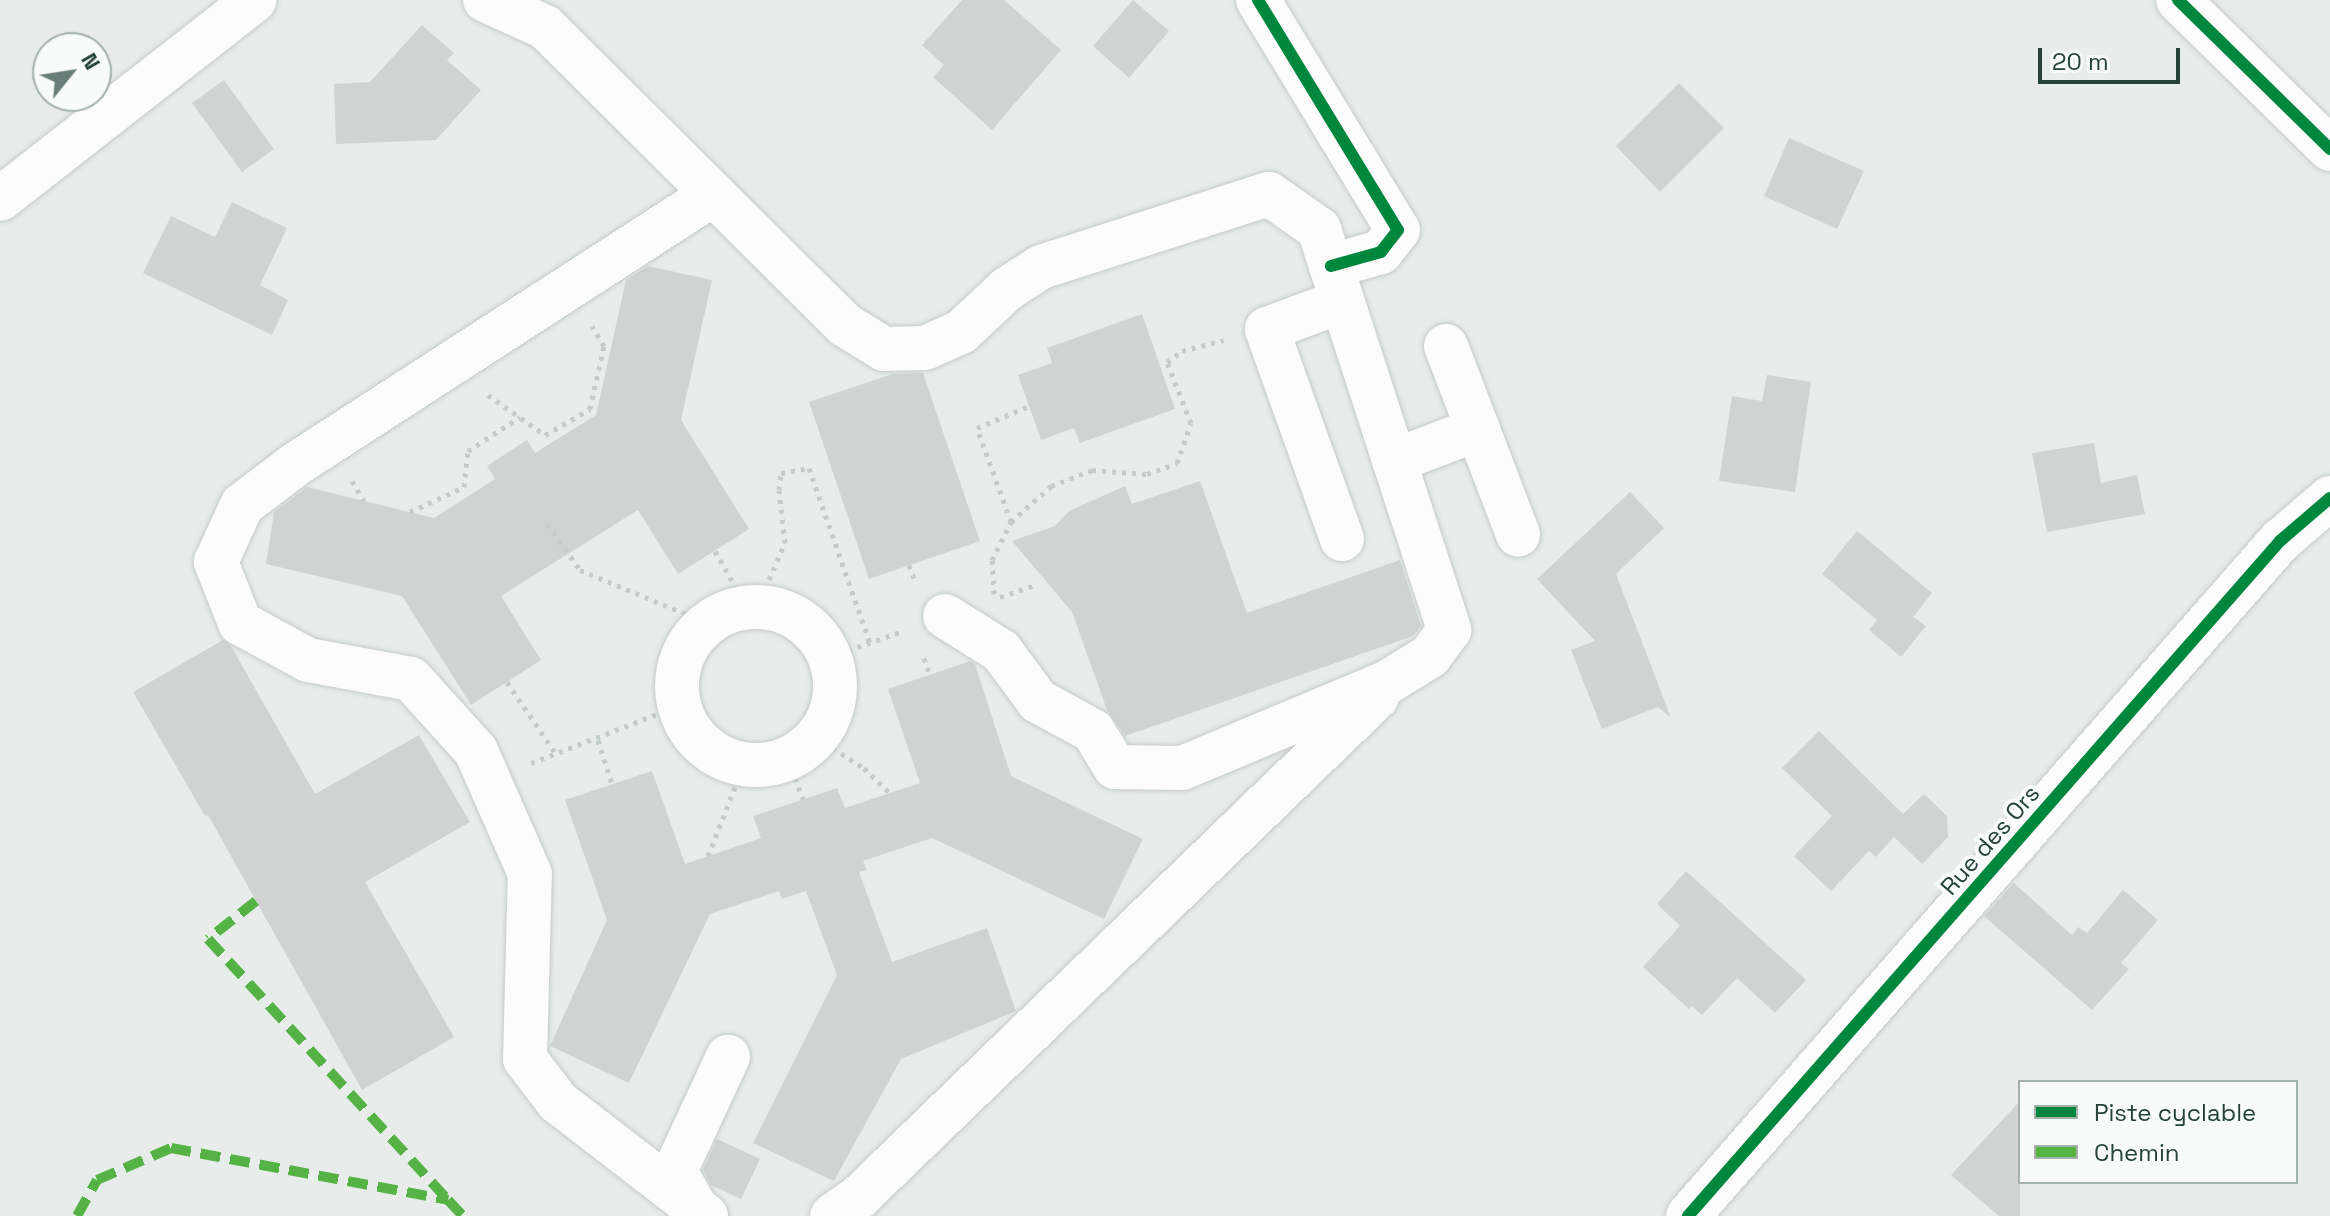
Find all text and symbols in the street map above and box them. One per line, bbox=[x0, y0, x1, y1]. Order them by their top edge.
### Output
north arrow bbox=[32, 32, 112, 112]
scale bar bbox=[2042, 32, 2184, 82]
text: 20 m bbox=[2052, 46, 2109, 77]
text: N bbox=[75, 48, 107, 74]
street label: Rue des Ors bbox=[1934, 779, 2046, 901]
legend bbox=[2018, 1080, 2298, 1184]
text: Piste cyclable bbox=[2094, 1097, 2256, 1128]
text: Chemin bbox=[2094, 1137, 2180, 1168]

